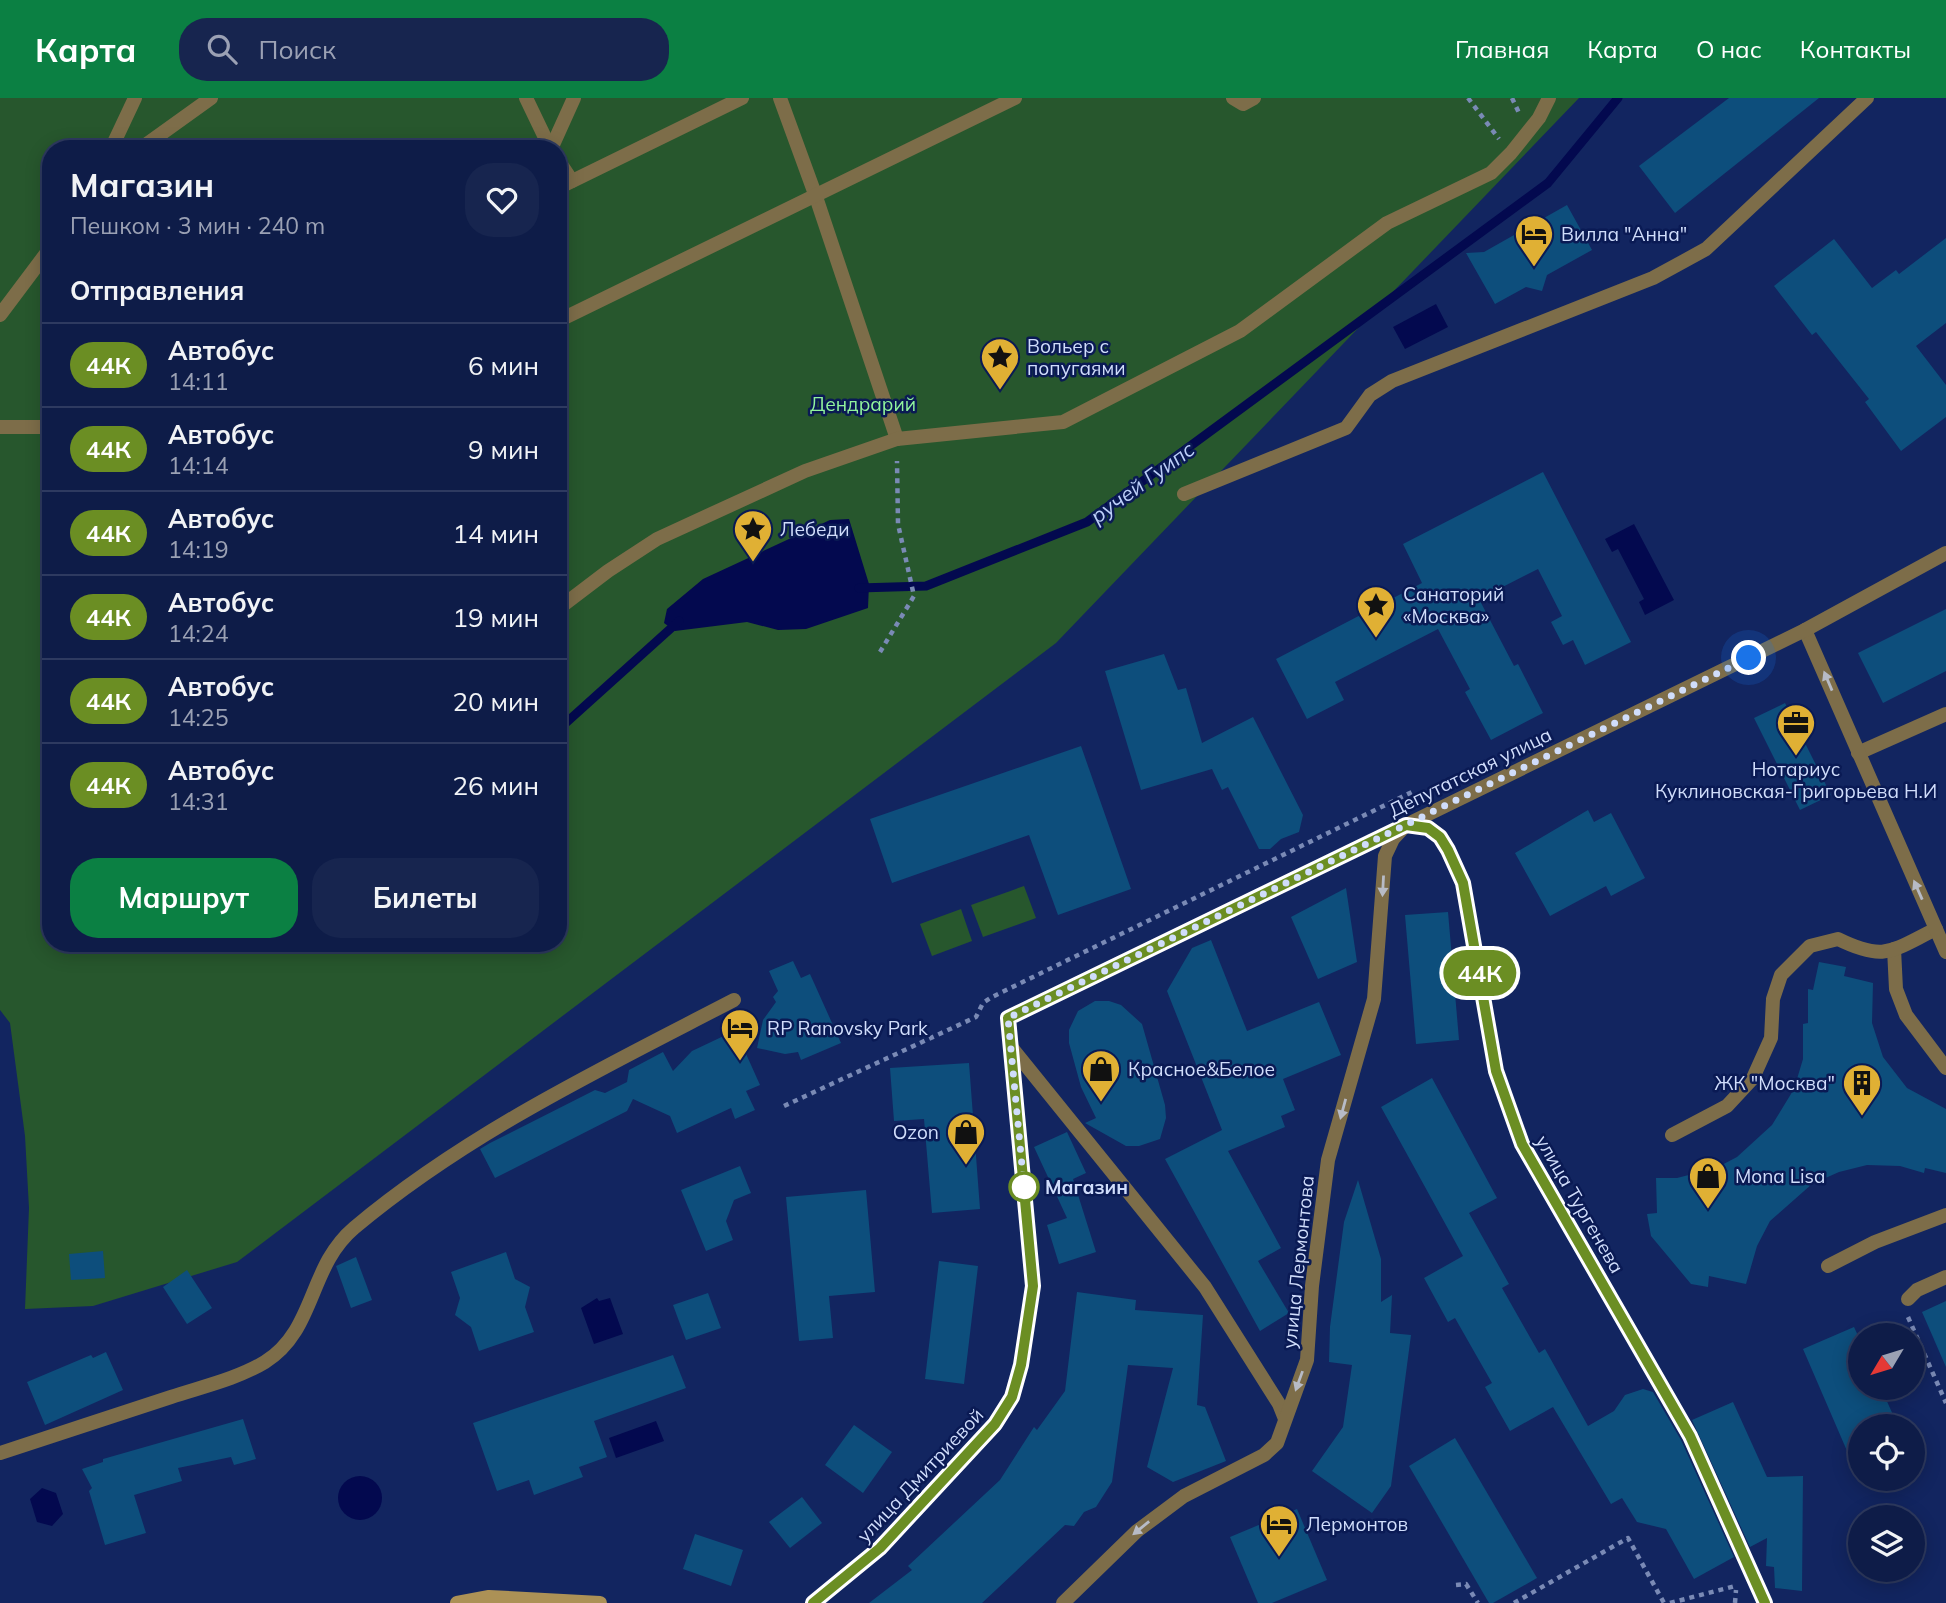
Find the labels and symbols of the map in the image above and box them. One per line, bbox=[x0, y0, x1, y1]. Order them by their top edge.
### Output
hotel icon: Вилла "Анна" bbox=[1513, 213, 1555, 268]
place label: Вилла "Анна" bbox=[1561, 222, 1687, 246]
place label: Вольер с попугаями bbox=[1027, 334, 1126, 380]
place icon: Вольер с попугаями bbox=[979, 336, 1021, 391]
park label: Дендрарий bbox=[810, 392, 916, 416]
water label: ручей Гуипс bbox=[1085, 435, 1199, 528]
place icon: Лебеди bbox=[732, 508, 774, 563]
place label: Лебеди bbox=[780, 517, 849, 541]
place label: Санаторий «Москва» bbox=[1403, 582, 1504, 628]
place icon: Санаторий «Москва» bbox=[1355, 584, 1397, 639]
your location bbox=[1731, 640, 1766, 675]
one-way arrow bbox=[1822, 671, 1834, 691]
office icon: Нотариус Куклиновская-Григорьева Н.И bbox=[1775, 702, 1817, 757]
street label: Депутатская улица bbox=[1385, 722, 1555, 822]
place label: Нотариус Куклиновская-Григорьева Н.И bbox=[1655, 757, 1937, 803]
one-way arrow bbox=[1378, 875, 1389, 897]
one-way arrow bbox=[1912, 880, 1924, 900]
line badge: 44К bbox=[1440, 950, 1520, 996]
hotel icon: RP Ranovsky Park bbox=[719, 1007, 761, 1062]
place label: RP Ranovsky Park bbox=[767, 1016, 928, 1040]
shop icon: Красное&Белое bbox=[1080, 1048, 1122, 1103]
place label: Красное&Белое bbox=[1128, 1057, 1275, 1081]
building icon: ЖК "Москва" bbox=[1841, 1062, 1883, 1117]
place label: ЖК "Москва" bbox=[1714, 1071, 1835, 1095]
one-way arrow bbox=[1337, 1099, 1347, 1120]
shop icon: Ozon bbox=[945, 1111, 987, 1166]
place label: Ozon bbox=[893, 1120, 939, 1144]
street label: улица Тургенева bbox=[1531, 1131, 1629, 1277]
shop icon: Mona Lisa bbox=[1687, 1155, 1729, 1210]
place label: Mona Lisa bbox=[1735, 1164, 1825, 1188]
marker: Магазин bbox=[1009, 1172, 1039, 1202]
street label: улица Лермонтова bbox=[1277, 1174, 1319, 1350]
place label: Магазин bbox=[1045, 1175, 1128, 1199]
north arrow bbox=[1848, 1323, 1925, 1400]
one-way arrow bbox=[1293, 1370, 1304, 1391]
street label: улица Дмитриевой bbox=[852, 1403, 988, 1547]
hotel icon: Лермонтов bbox=[1258, 1503, 1300, 1558]
place label: Лермонтов bbox=[1306, 1512, 1408, 1536]
one-way arrow bbox=[1133, 1521, 1151, 1536]

